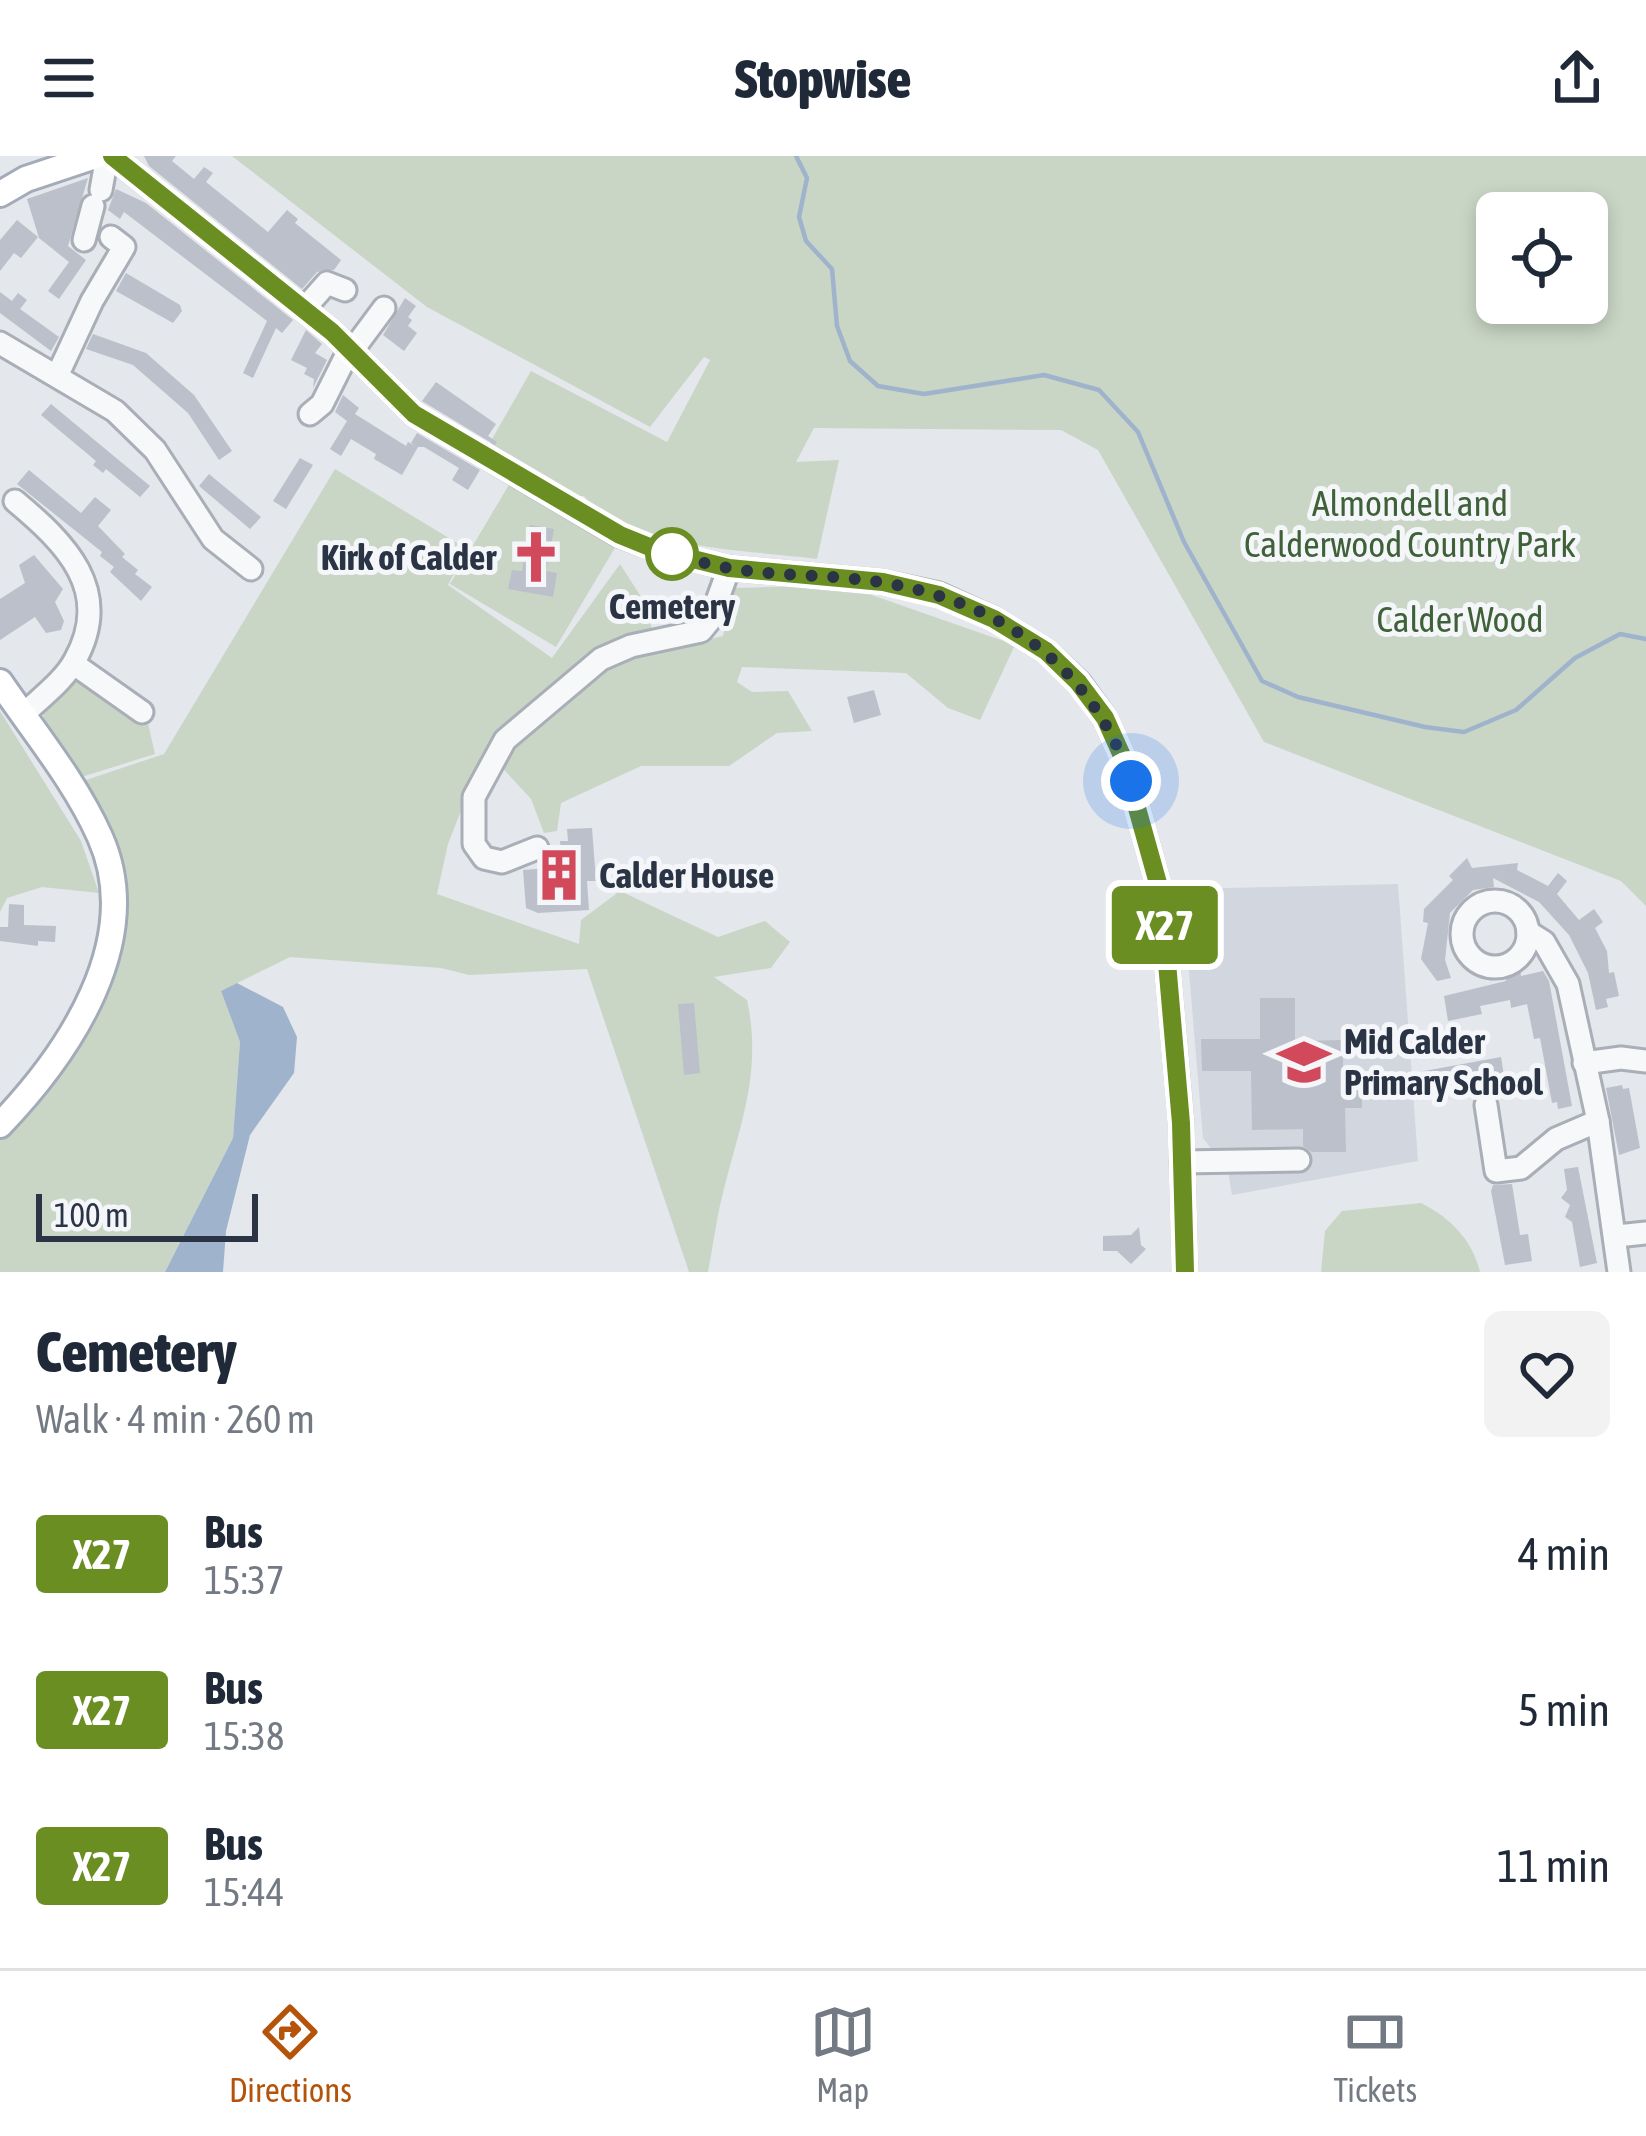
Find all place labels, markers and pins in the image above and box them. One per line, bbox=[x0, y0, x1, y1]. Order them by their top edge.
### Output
church icon: Kirk of Calder bbox=[507, 528, 565, 586]
marker: Cemetery bbox=[647, 529, 697, 579]
place label: Kirk of Calder bbox=[321, 536, 497, 578]
place label: Cemetery bbox=[609, 585, 735, 627]
building icon: Calder House bbox=[530, 846, 588, 904]
place label: Calder House bbox=[599, 854, 774, 896]
place label: Mid Calder Primary School bbox=[1344, 1020, 1543, 1103]
school or university icon: Mid Calder Primary School bbox=[1275, 1033, 1333, 1091]

